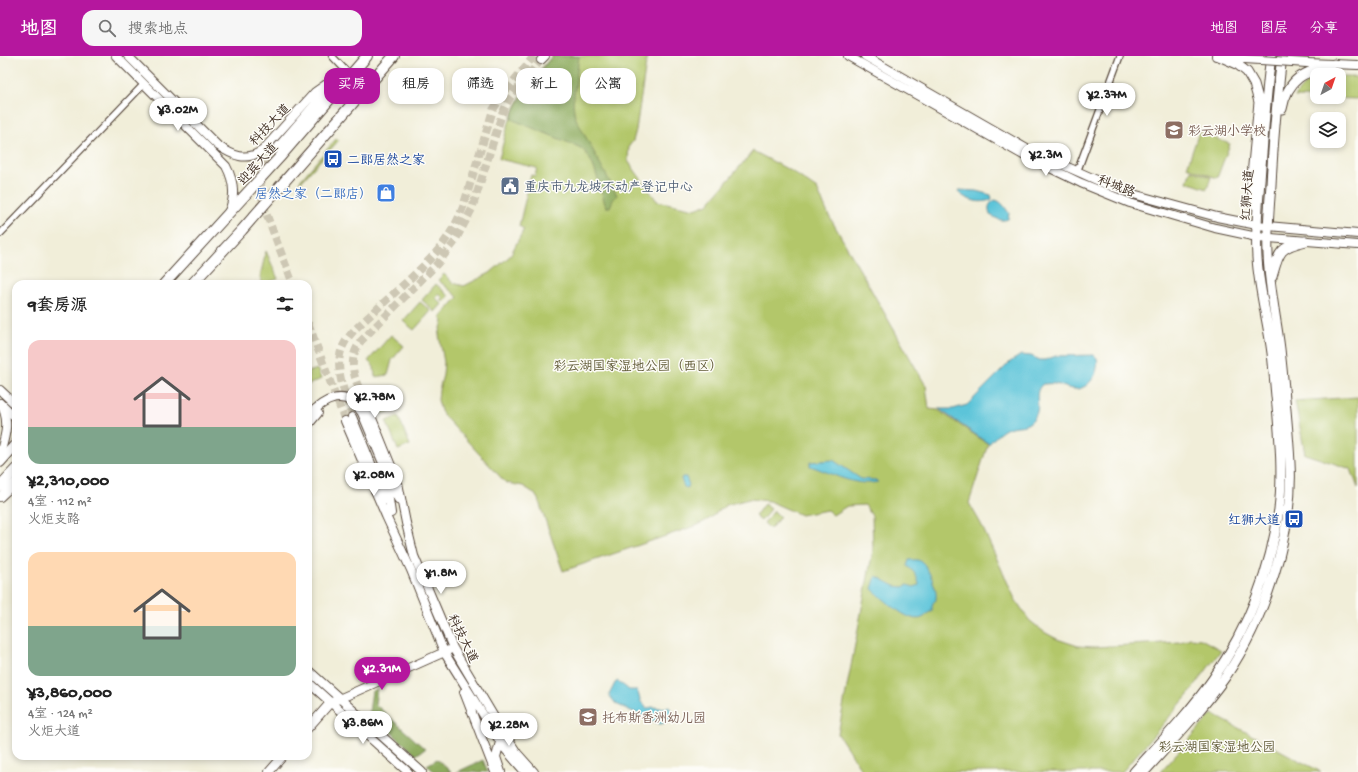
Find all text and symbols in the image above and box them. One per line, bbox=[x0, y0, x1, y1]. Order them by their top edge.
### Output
search box bbox=[82, 10, 362, 46]
icon: search bbox=[96, 17, 118, 39]
text: 地图 bbox=[20, 19, 58, 42]
text: 搜索地点 bbox=[128, 21, 188, 39]
text: 地图 bbox=[1210, 21, 1238, 38]
text: 图层 bbox=[1260, 21, 1288, 38]
text: 分享 bbox=[1310, 21, 1338, 38]
chip: 买房 bbox=[324, 68, 380, 104]
chip: 租房 bbox=[388, 68, 444, 104]
chip: 筛选 bbox=[452, 68, 508, 104]
chip: 新上 bbox=[516, 68, 572, 104]
chip: 公寓 bbox=[580, 68, 636, 104]
north arrow bbox=[1310, 68, 1346, 104]
map controls bbox=[1310, 68, 1346, 148]
pin: ¥2.37M bbox=[1074, 83, 1140, 117]
text: ¥2.37M bbox=[1087, 88, 1127, 103]
pin: ¥3.02M bbox=[145, 98, 211, 132]
street label: 科技大道 bbox=[247, 101, 294, 150]
text: ¥3.02M bbox=[158, 103, 198, 118]
button: layers bbox=[1310, 112, 1346, 148]
school or university icon: 彩云湖小学校 bbox=[1163, 119, 1185, 141]
place label: 彩云湖小学校 bbox=[1188, 123, 1266, 140]
street label: 迎宾大道 bbox=[235, 140, 282, 189]
pin: ¥2.3M bbox=[1018, 143, 1074, 177]
bus stop icon: 二郎居然之家 bbox=[322, 148, 344, 170]
text: ¥2.3M bbox=[1030, 148, 1062, 163]
place label: 二郎居然之家 bbox=[347, 152, 425, 169]
street label: 红狮大道 bbox=[1238, 169, 1258, 222]
street label: 科城路 bbox=[1095, 172, 1137, 201]
public building icon: 重庆市九龙坡不动产登记中心 bbox=[499, 175, 521, 197]
place label: 重庆市九龙坡不动产登记中心 bbox=[524, 180, 693, 196]
shop icon: 居然之家（二郎店） bbox=[375, 182, 397, 204]
place label: 居然之家（二郎店） bbox=[255, 186, 372, 203]
icon: filters bbox=[274, 293, 296, 315]
text: 9套房源 bbox=[28, 297, 88, 317]
park label: 彩云湖国家湿地公园（西区） bbox=[553, 359, 723, 375]
icon: home bbox=[126, 366, 198, 438]
pin: ¥2.78M bbox=[342, 385, 408, 419]
text: ¥2.78M bbox=[355, 390, 395, 405]
pin: ¥2.08M bbox=[341, 463, 407, 497]
text: ¥2.08M bbox=[354, 468, 394, 483]
text: ¥2,310,000 bbox=[28, 472, 109, 492]
text: 4室 · 112 m² bbox=[28, 495, 92, 510]
bus stop icon: 红狮大道 bbox=[1283, 508, 1305, 530]
text: 火炬支路 bbox=[28, 513, 80, 528]
place label: 红狮大道 bbox=[1228, 513, 1280, 529]
pin: ¥1.8M bbox=[413, 561, 469, 595]
text: ¥1.8M bbox=[425, 566, 457, 581]
icon: home bbox=[126, 578, 198, 650]
street label: 科技大道 bbox=[444, 612, 481, 666]
pin: ¥2.31M bbox=[349, 657, 415, 691]
text: ¥2.31M bbox=[363, 662, 401, 677]
text: ¥3,860,000 bbox=[28, 684, 112, 704]
school or university icon: 托布斯香洲幼儿园 bbox=[577, 706, 599, 728]
text: 4室 · 124 m² bbox=[28, 707, 93, 722]
place label: 托布斯香洲幼儿园 bbox=[602, 710, 706, 727]
pin: ¥3.86M bbox=[330, 711, 396, 745]
pin: ¥2.28M bbox=[476, 713, 542, 747]
text: ¥3.86M bbox=[343, 716, 383, 731]
text: ¥2.28M bbox=[490, 718, 529, 733]
text: 火炬大道 bbox=[28, 725, 80, 740]
park label: 彩云湖国家湿地公园 bbox=[1158, 740, 1276, 756]

